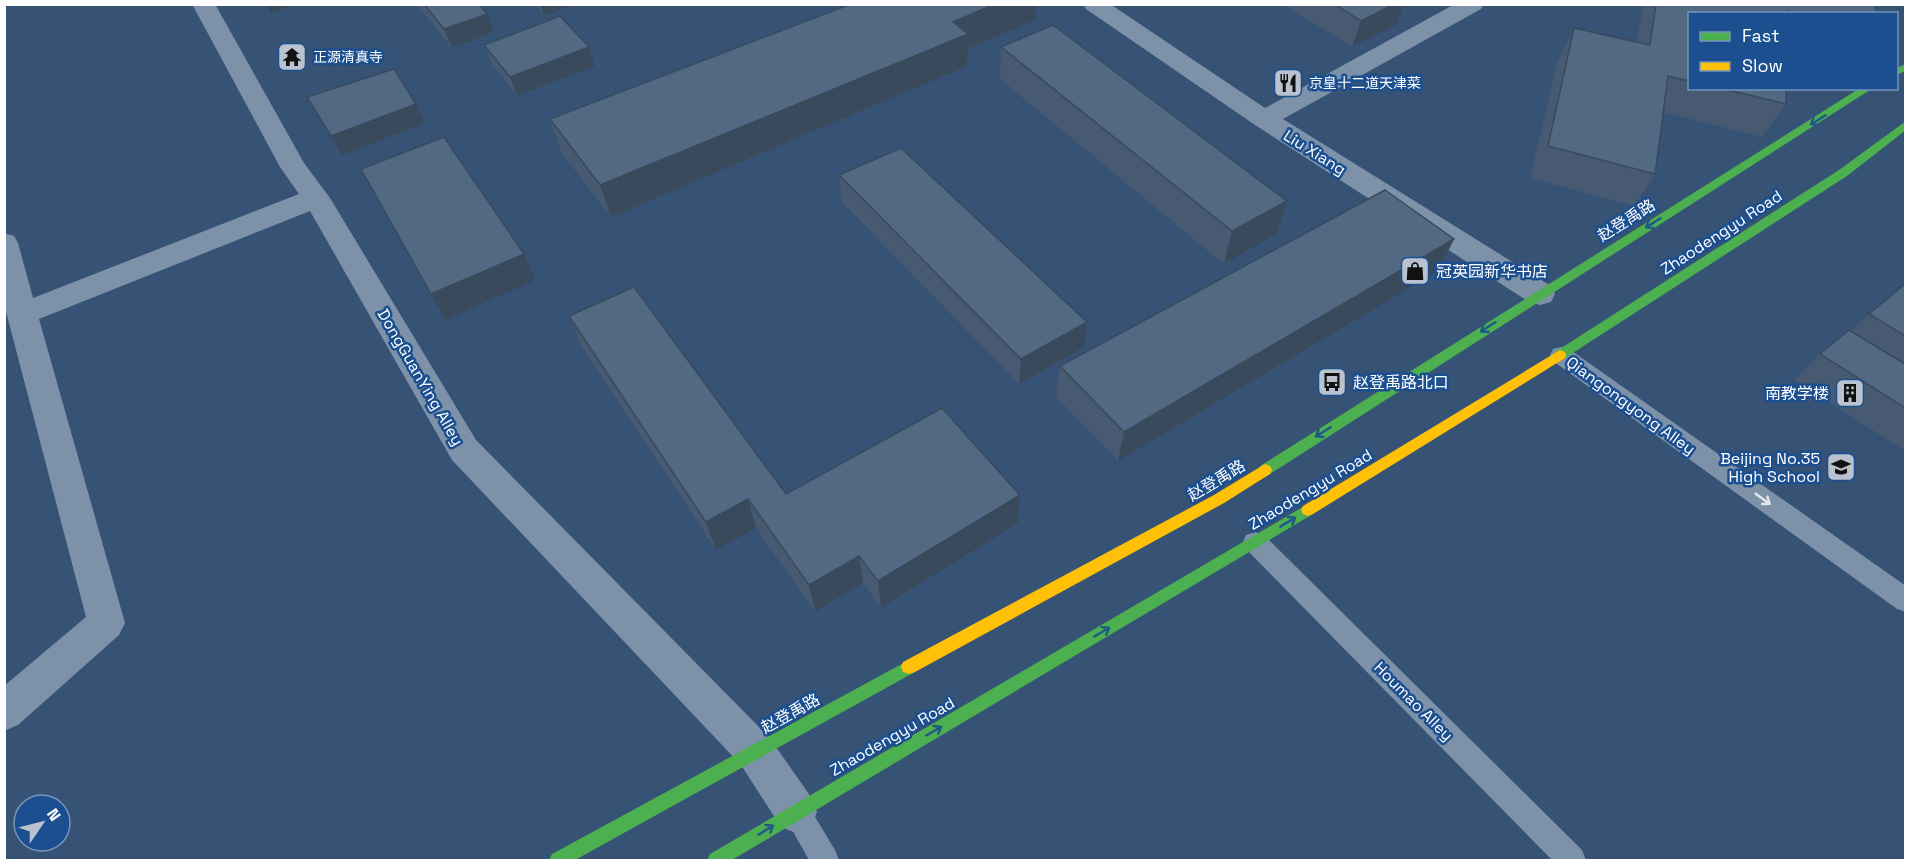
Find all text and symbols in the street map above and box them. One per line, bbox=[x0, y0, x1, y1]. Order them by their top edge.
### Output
legend bbox=[1688, 12, 1898, 90]
text: Fast bbox=[1742, 24, 1779, 47]
temple icon: 正源清真寺 bbox=[276, 41, 308, 73]
place label: 正源清真寺 bbox=[313, 48, 383, 66]
text: Slow bbox=[1742, 54, 1783, 77]
restaurant icon: 京皇十二道天津菜 bbox=[1272, 67, 1304, 99]
place label: 京皇十二道天津菜 bbox=[1309, 74, 1421, 92]
one-way arrow bbox=[1810, 114, 1827, 126]
street label: Liu Xiang bbox=[1280, 125, 1350, 180]
street label: Zhaodengyu Road bbox=[1657, 185, 1786, 280]
street label: 赵登禹路 bbox=[1594, 195, 1659, 246]
one-way arrow bbox=[1644, 216, 1661, 229]
shop icon: 冠英园新华书店 bbox=[1399, 255, 1431, 287]
place label: 冠英园新华书店 bbox=[1436, 261, 1548, 282]
street label: DongGuanYing Alley bbox=[373, 305, 468, 450]
one-way arrow bbox=[1480, 321, 1497, 333]
street label: Qiangongyong Alley bbox=[1562, 351, 1699, 459]
bus stop icon: 赵登禹路北口 bbox=[1316, 366, 1348, 398]
place label: 赵登禹路北口 bbox=[1353, 372, 1449, 393]
building icon: 南教学楼 bbox=[1834, 377, 1866, 409]
place label: 南教学楼 bbox=[1765, 383, 1829, 404]
one-way arrow bbox=[1315, 426, 1332, 439]
street label: Zhaodengyu Road bbox=[1245, 444, 1376, 535]
place label: Beijing No.35 High School bbox=[1720, 448, 1820, 487]
school or university icon: Beijing No.35 High School bbox=[1825, 451, 1857, 483]
street label: 赵登禹路 bbox=[1183, 455, 1249, 506]
one-way arrow bbox=[1754, 493, 1770, 505]
one-way arrow bbox=[1279, 515, 1296, 527]
one-way arrow bbox=[1093, 626, 1110, 638]
street label: Houmao Alley bbox=[1369, 657, 1458, 746]
street label: 赵登禹路 bbox=[757, 689, 823, 738]
street label: Zhaodengyu Road bbox=[826, 692, 958, 781]
one-way arrow bbox=[925, 724, 942, 736]
north arrow bbox=[12, 793, 72, 853]
text: N bbox=[42, 804, 66, 825]
one-way arrow bbox=[757, 823, 774, 835]

